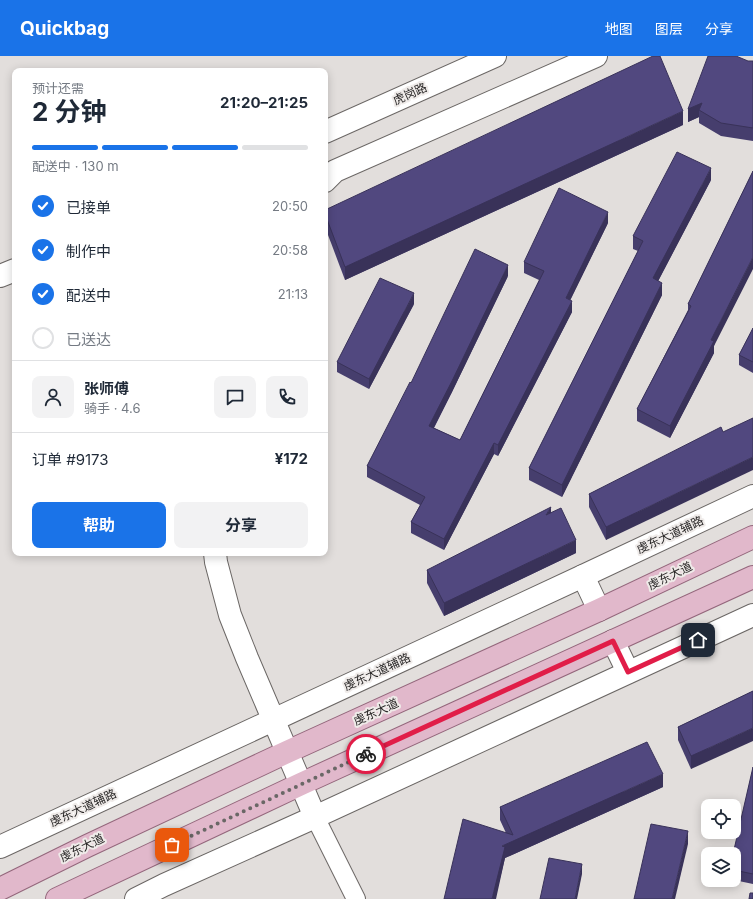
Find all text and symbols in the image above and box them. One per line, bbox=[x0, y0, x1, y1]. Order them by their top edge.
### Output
text: Quickbag bbox=[20, 17, 109, 40]
text: 地图 bbox=[605, 20, 633, 37]
text: 图层 bbox=[655, 20, 683, 37]
text: 分享 bbox=[705, 20, 733, 37]
street label: 虎岗路 bbox=[390, 79, 429, 108]
text: 预计还需 bbox=[32, 80, 84, 96]
text: 21:20–21:25 bbox=[220, 93, 308, 112]
text: 2 分钟 bbox=[32, 96, 107, 127]
text: 配送中 · 130 m bbox=[32, 158, 119, 174]
icon: check bbox=[32, 195, 54, 217]
text: 已接单 bbox=[66, 198, 111, 217]
text: 20:50 bbox=[272, 198, 308, 214]
icon: check bbox=[32, 239, 54, 261]
text: 制作中 bbox=[66, 242, 111, 261]
text: 20:58 bbox=[272, 242, 308, 258]
icon: check bbox=[32, 283, 54, 305]
text: 配送中 bbox=[66, 286, 111, 305]
text: 21:13 bbox=[278, 286, 308, 302]
text: 已送达 bbox=[66, 330, 111, 349]
button: person bbox=[32, 376, 74, 418]
button: chat bbox=[214, 376, 256, 418]
button: phone bbox=[266, 376, 308, 418]
text: 张师傅 bbox=[84, 379, 129, 398]
text: 骑手 · 4.6 bbox=[84, 400, 141, 416]
text: ¥172 bbox=[275, 449, 308, 468]
text: 订单 #9173 bbox=[32, 450, 109, 469]
button: 帮助 bbox=[32, 502, 166, 548]
button: 分享 bbox=[174, 502, 308, 548]
street label: 虔东大道辅路 bbox=[634, 513, 706, 557]
street label: 虔东大道 bbox=[645, 558, 695, 593]
pin bbox=[681, 623, 715, 657]
icon: home bbox=[687, 629, 709, 651]
street label: 虔东大道辅路 bbox=[341, 650, 413, 694]
street label: 虔东大道 bbox=[351, 695, 401, 728]
courier bbox=[346, 734, 386, 774]
icon: bike bbox=[355, 743, 377, 765]
street label: 虔东大道辅路 bbox=[47, 786, 119, 830]
map controls bbox=[701, 799, 741, 887]
button: locate bbox=[701, 799, 741, 839]
pin bbox=[155, 828, 189, 862]
street label: 虔东大道 bbox=[57, 830, 107, 865]
icon: bag bbox=[161, 834, 183, 856]
button: layers bbox=[701, 847, 741, 887]

